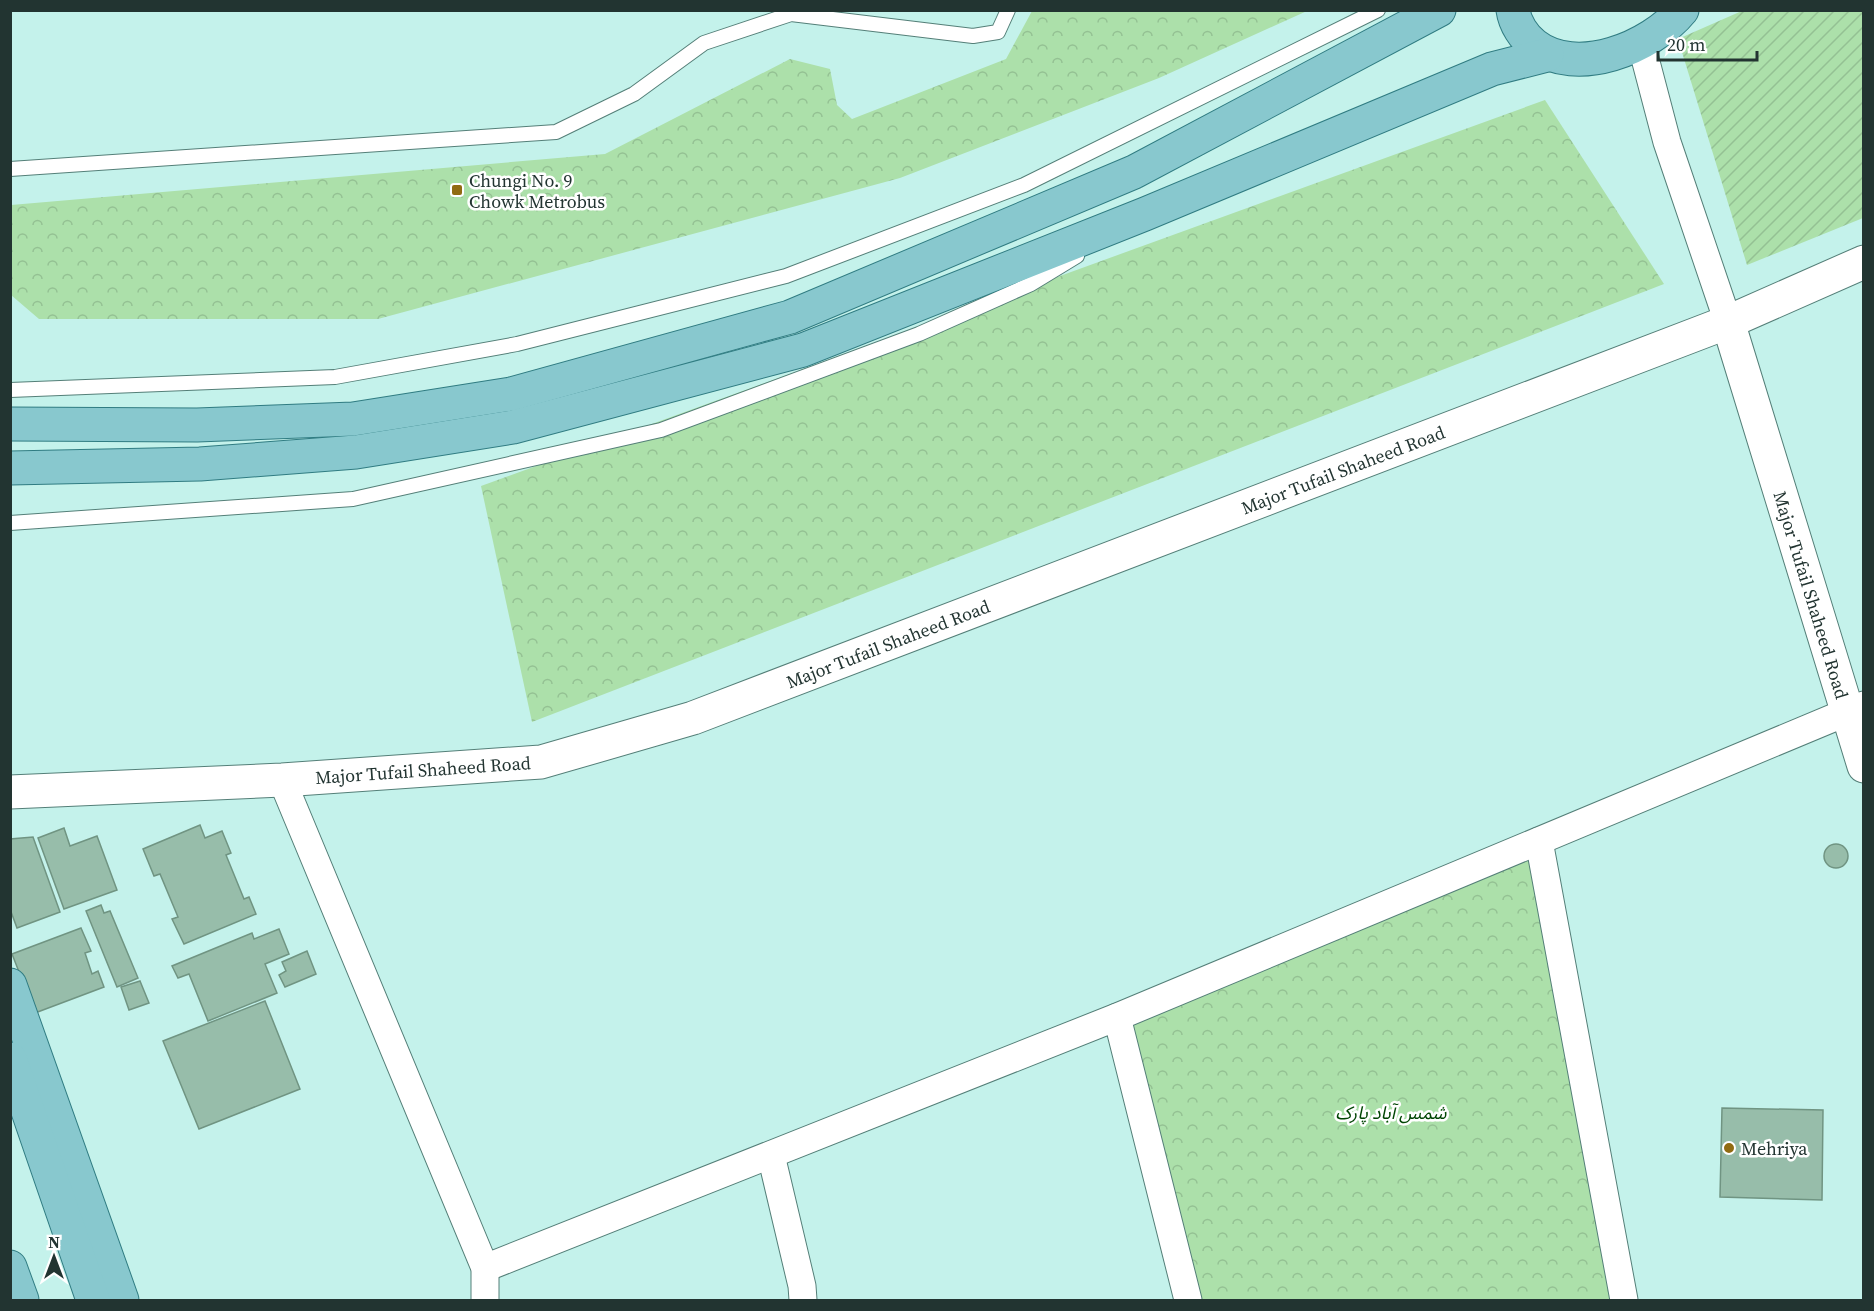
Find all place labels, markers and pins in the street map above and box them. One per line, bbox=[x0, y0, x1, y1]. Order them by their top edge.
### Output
place label: Chungi No. 9 Chowk Metrobus bbox=[469, 168, 605, 214]
marker: Chungi No. 9 Chowk Metrobus bbox=[450, 183, 464, 197]
place label: Mehriya bbox=[1741, 1136, 1808, 1161]
marker: Mehriya bbox=[1722, 1141, 1736, 1155]

